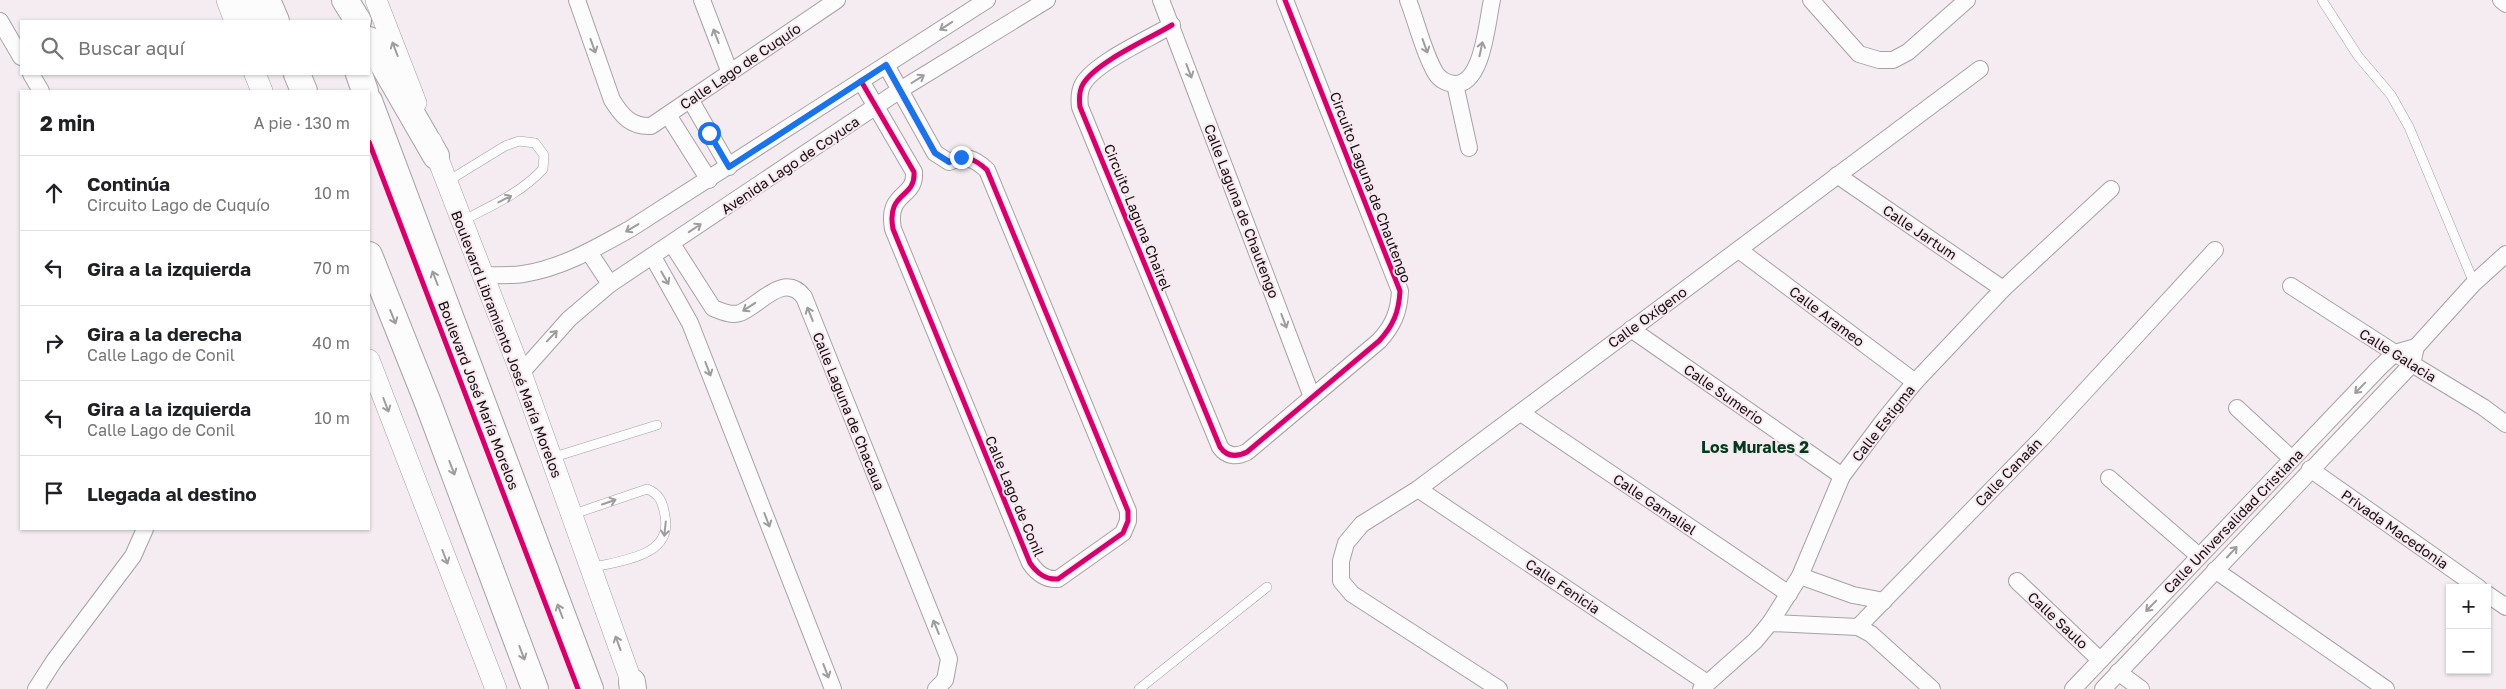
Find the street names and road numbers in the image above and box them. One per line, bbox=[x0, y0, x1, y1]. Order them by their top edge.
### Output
street label: Calle Lago de Cuquío bbox=[676, 19, 804, 113]
street label: Circuito Laguna de Chautengo bbox=[1327, 89, 1415, 285]
street label: Avenida Lago de Coyuca bbox=[718, 112, 862, 218]
street label: Calle Laguna de Chautengo bbox=[1201, 122, 1283, 300]
street label: Circuito Laguna Chairel bbox=[1101, 141, 1175, 293]
street label: Calle Jartum bbox=[1880, 201, 1960, 263]
street label: Boulevard Libramiento José María Morelos bbox=[448, 208, 566, 480]
street label: Calle Arameo bbox=[1786, 282, 1868, 350]
street label: Calle Oxígeno bbox=[1604, 283, 1690, 351]
street label: Boulevard José María Morelos bbox=[435, 298, 523, 492]
street label: Calle Galacia bbox=[2356, 325, 2440, 385]
street label: Calle Laguna de Chacaua bbox=[809, 329, 889, 493]
street label: Calle Sumerio bbox=[1681, 360, 1767, 428]
street label: Calle Estigma bbox=[1848, 381, 1918, 465]
street label: Calle Lago de Conil bbox=[982, 433, 1048, 559]
street label: Calle Canaán bbox=[1971, 434, 2045, 510]
street label: Calle Universalidad Cristiana bbox=[2160, 445, 2306, 597]
street label: Calle Gamaliel bbox=[1610, 470, 1700, 538]
street label: Privada Macedonia bbox=[2338, 486, 2452, 572]
street label: Calle Fenicia bbox=[1523, 555, 1603, 617]
street label: Calle Saulo bbox=[2024, 588, 2092, 652]

